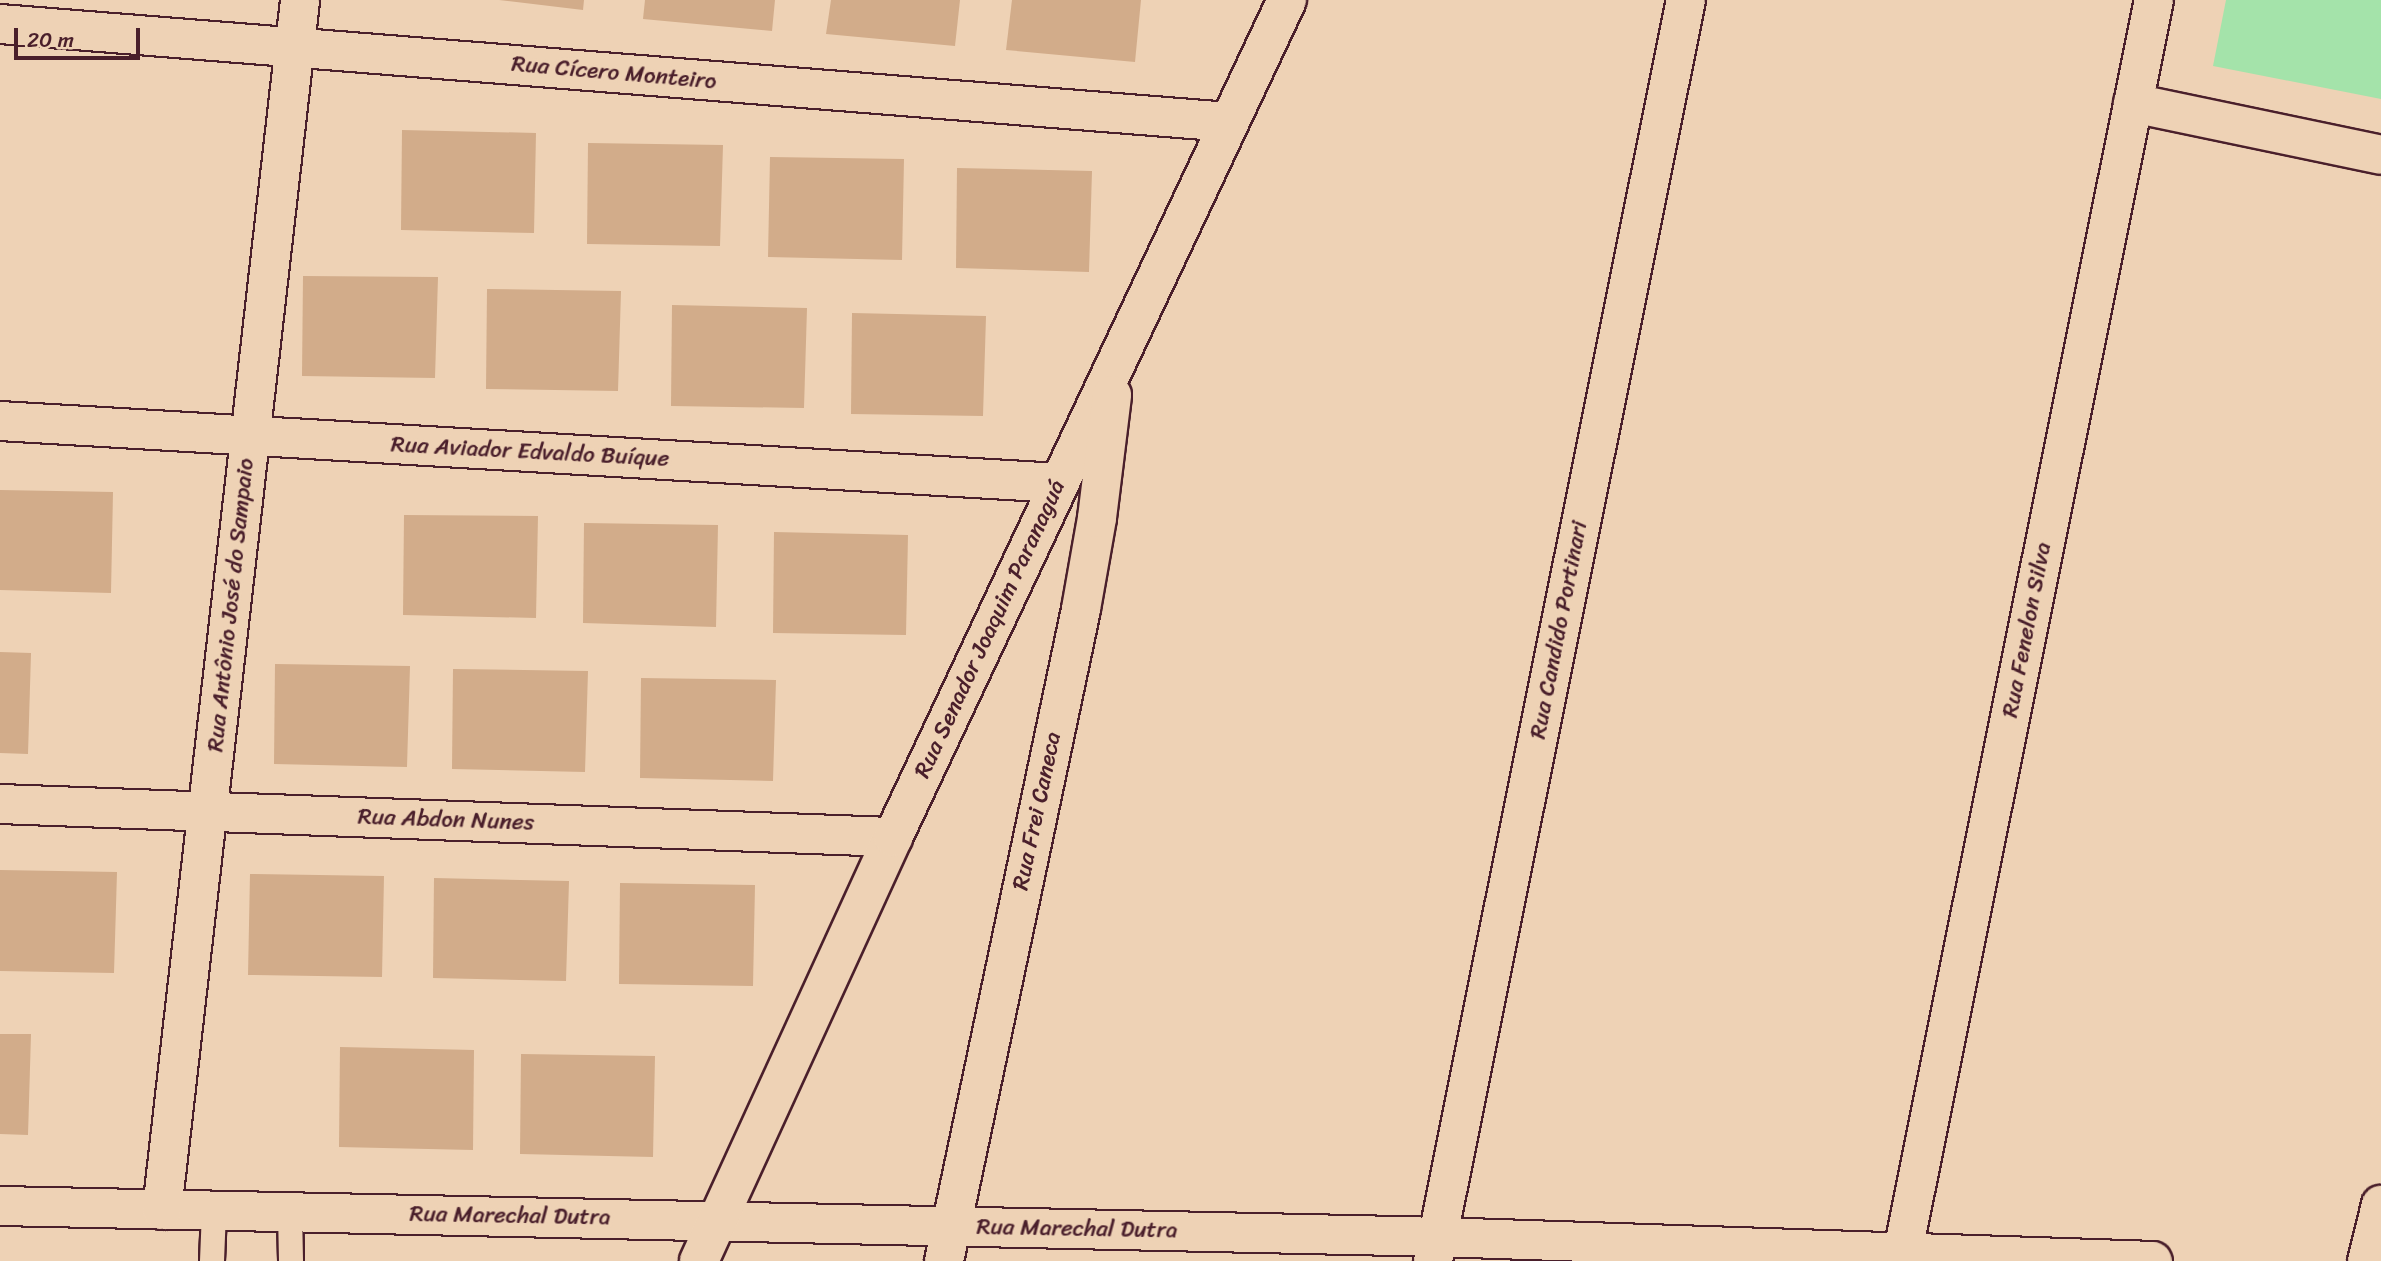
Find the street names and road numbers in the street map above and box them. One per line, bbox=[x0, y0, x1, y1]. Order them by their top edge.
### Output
street label: Rua Cícero Monteiro bbox=[510, 50, 718, 96]
street label: Rua Aviador Edvaldo Buíque bbox=[391, 431, 669, 473]
street label: Rua Antônio José do Sampaio bbox=[202, 457, 260, 753]
street label: Rua Senador Joaquim Paranaguá bbox=[909, 475, 1071, 783]
street label: Rua Candido Portinari bbox=[1524, 519, 1594, 741]
street label: Rua Fenelon Silva bbox=[1996, 540, 2058, 720]
street label: Rua Frei Caneca bbox=[1007, 728, 1067, 894]
street label: Rua Abdon Nunes bbox=[357, 803, 535, 837]
street label: Rua Marechal Dutra bbox=[410, 1200, 610, 1232]
street label: Rua Marechal Dutra bbox=[977, 1213, 1177, 1245]

